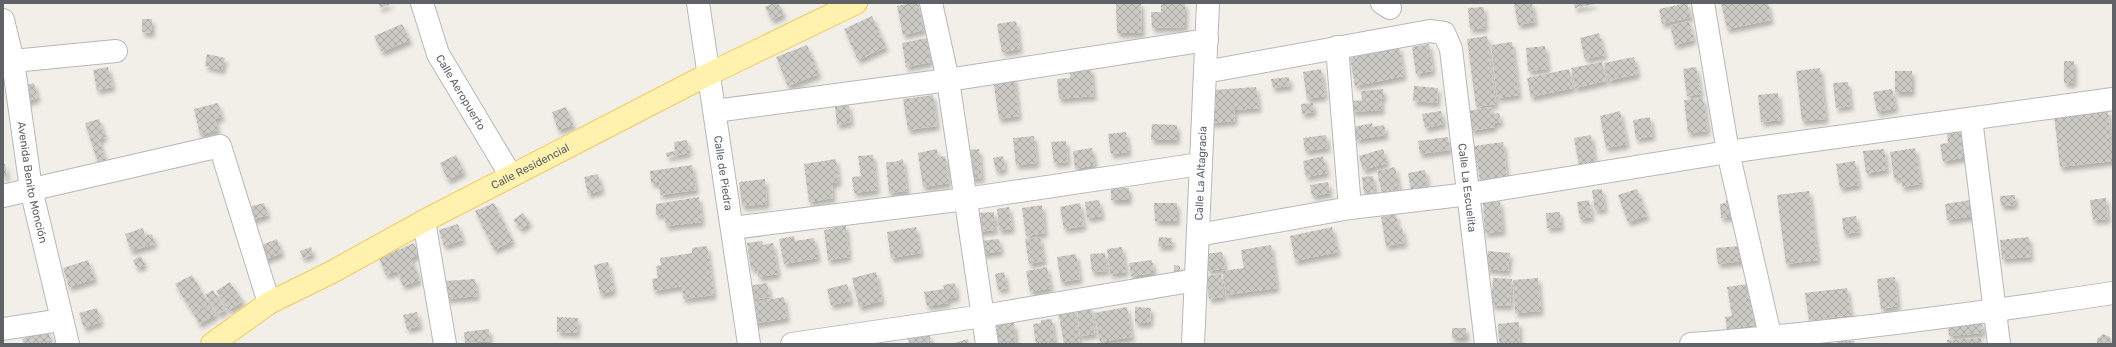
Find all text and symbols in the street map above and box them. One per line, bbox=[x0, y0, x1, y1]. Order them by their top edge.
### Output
street label: Calle Aeropuerto bbox=[433, 52, 488, 132]
street label: Avenida Benito Monción bbox=[15, 121, 50, 244]
street label: Calle La Altagracia bbox=[1192, 126, 1210, 221]
street label: Calle de Piedra bbox=[711, 135, 735, 212]
street label: Calle Residencial bbox=[489, 141, 572, 192]
street label: Calle La Escuelita bbox=[1455, 143, 1479, 233]

